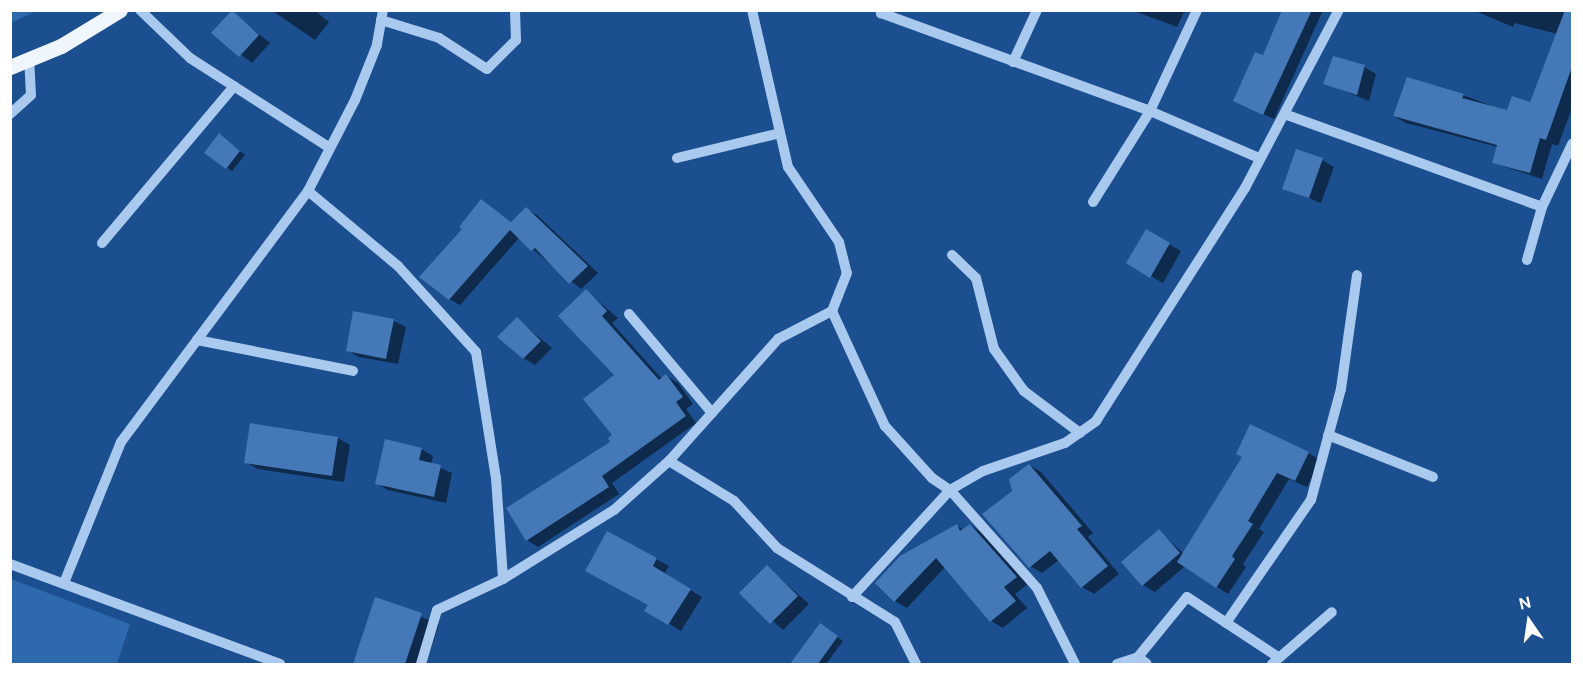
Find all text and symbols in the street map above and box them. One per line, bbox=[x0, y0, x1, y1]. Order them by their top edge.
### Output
north arrow bbox=[1499, 591, 1559, 651]
text: N bbox=[1517, 591, 1533, 615]

